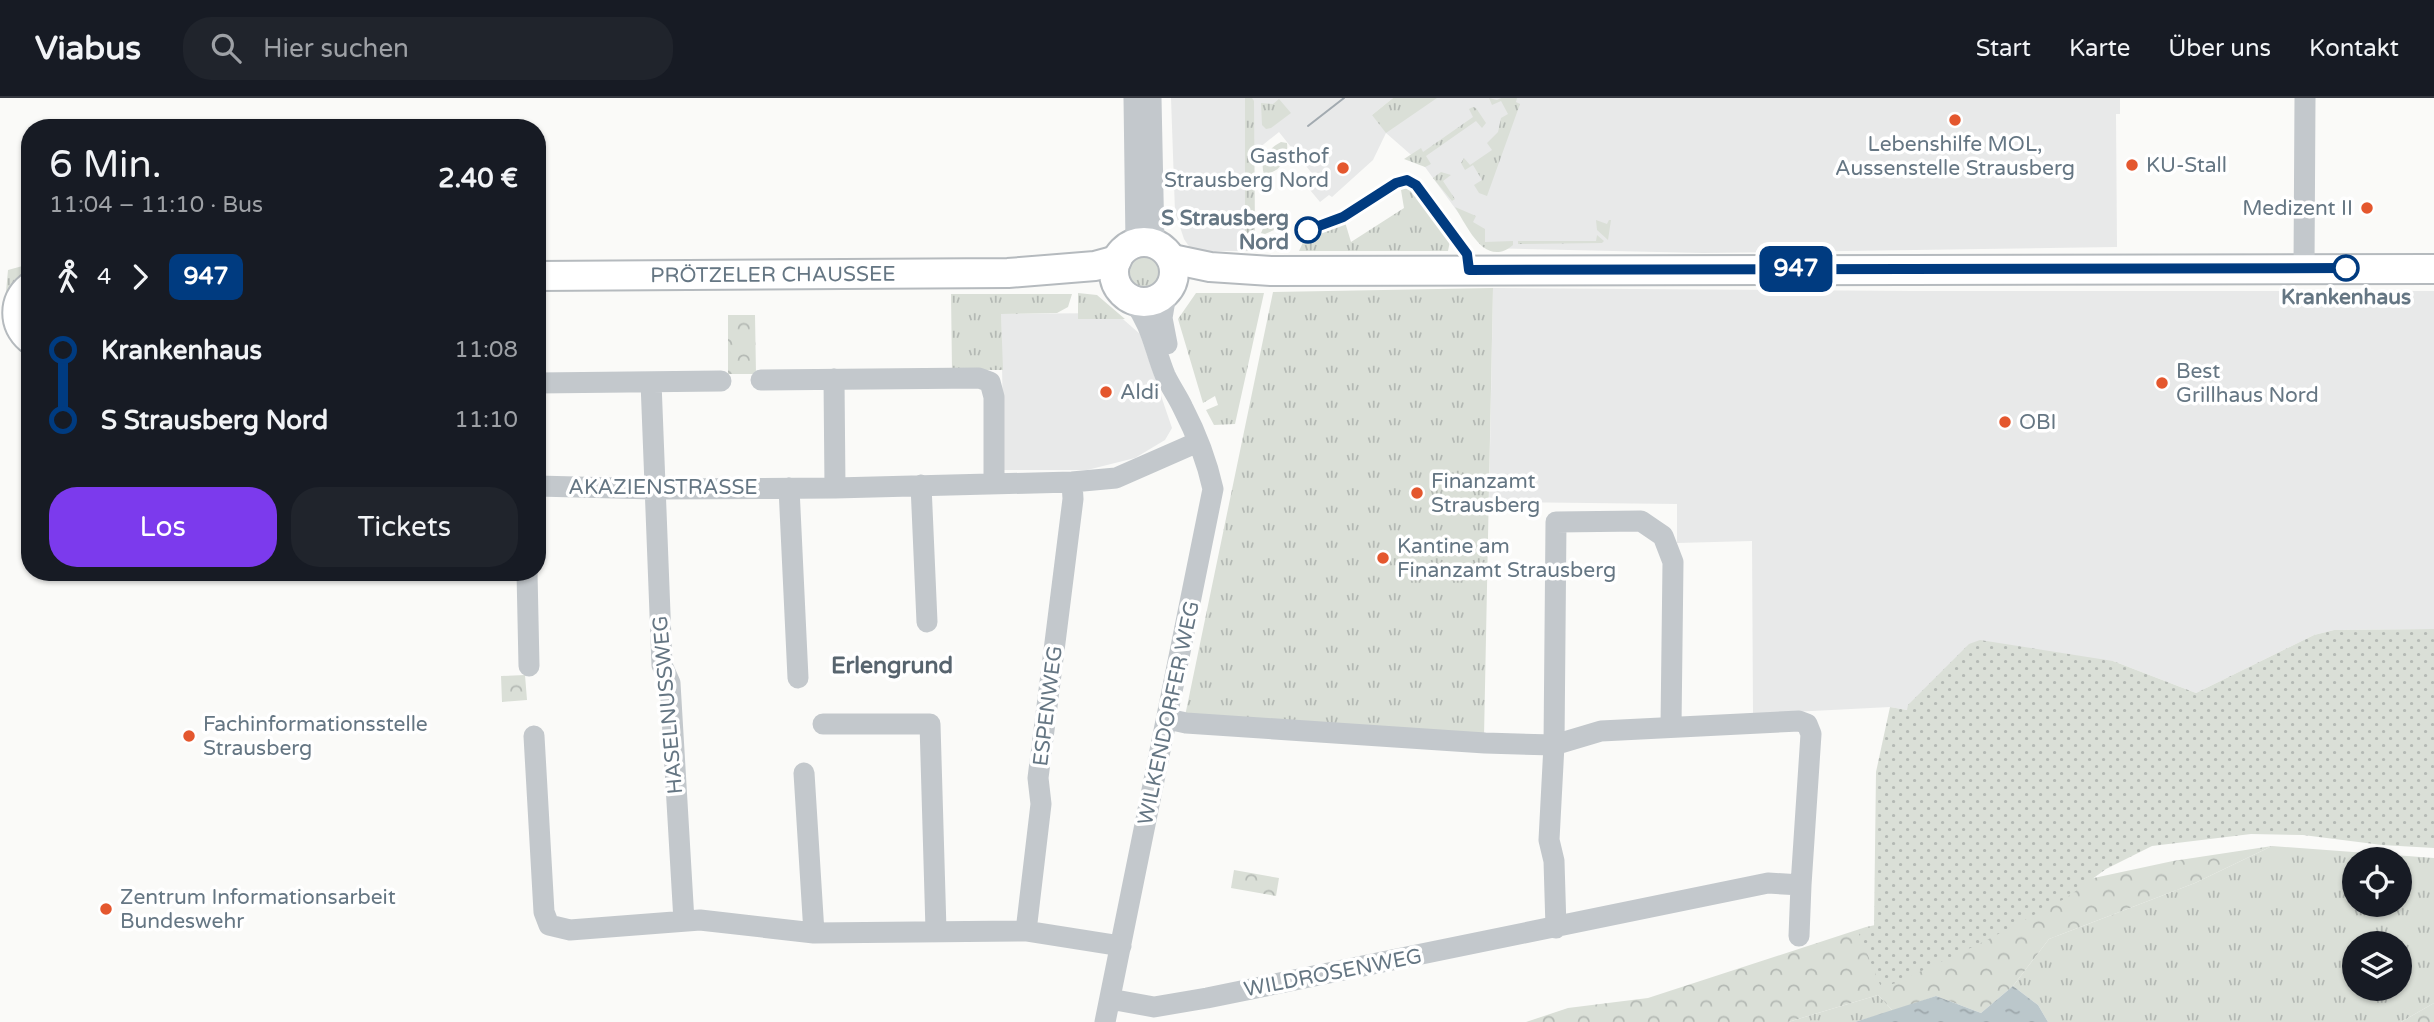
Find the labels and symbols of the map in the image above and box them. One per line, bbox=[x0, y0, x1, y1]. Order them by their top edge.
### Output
marker: Lebenshilfe MOL, Aussenstelle Strausberg bbox=[1947, 112, 1963, 128]
place label: Lebenshilfe MOL, Aussenstelle Strausberg bbox=[1835, 132, 2075, 181]
place label: Gasthof Strausberg Nord bbox=[1164, 144, 1329, 193]
place label: KU-Stall bbox=[2146, 153, 2227, 178]
marker: KU-Stall bbox=[2124, 157, 2140, 173]
marker: Gasthof Strausberg Nord bbox=[1335, 160, 1351, 176]
place label: Medizent II bbox=[2242, 196, 2353, 221]
marker: Medizent II bbox=[2359, 200, 2375, 216]
place label: S Strausberg Nord bbox=[1161, 206, 1289, 255]
marker: S Strausberg Nord bbox=[1295, 217, 1321, 243]
line badge: 947 bbox=[1756, 246, 1836, 292]
marker: Krankenhaus bbox=[2333, 255, 2359, 281]
street label: PRÖTZELER CHAUSSEE bbox=[650, 261, 896, 288]
place label: Krankenhaus bbox=[2281, 285, 2411, 310]
place label: Best Grillhaus Nord bbox=[2176, 359, 2319, 408]
marker: Best Grillhaus Nord bbox=[2154, 375, 2170, 391]
place label: Aldi bbox=[1120, 380, 1159, 405]
marker: Aldi bbox=[1098, 384, 1114, 400]
place label: OBI bbox=[2019, 410, 2057, 435]
marker: OBI bbox=[1997, 414, 2013, 430]
place label: Finanzamt Strausberg bbox=[1431, 469, 1540, 518]
street label: AKAZIENSTRASSE bbox=[568, 475, 758, 500]
marker: Finanzamt Strausberg bbox=[1409, 485, 1425, 501]
place label: Kantine am Finanzamt Strausberg bbox=[1397, 534, 1616, 583]
marker: Kantine am Finanzamt Strausberg bbox=[1375, 550, 1391, 566]
street label: WILKENDORFER WEG bbox=[1133, 599, 1205, 827]
street label: HASELNUSSWEG bbox=[648, 615, 688, 795]
street label: ESPENWEG bbox=[1028, 644, 1068, 768]
district label: Erlengrund bbox=[831, 652, 953, 680]
place label: Fachinformationsstelle Strausberg bbox=[203, 712, 428, 761]
marker: Fachinformationsstelle Strausberg bbox=[181, 728, 197, 744]
place label: Zentrum Informationsarbeit Bundeswehr bbox=[120, 885, 396, 934]
marker: Zentrum Informationsarbeit Bundeswehr bbox=[98, 901, 114, 917]
street label: WILDROSENWEG bbox=[1242, 943, 1424, 1003]

